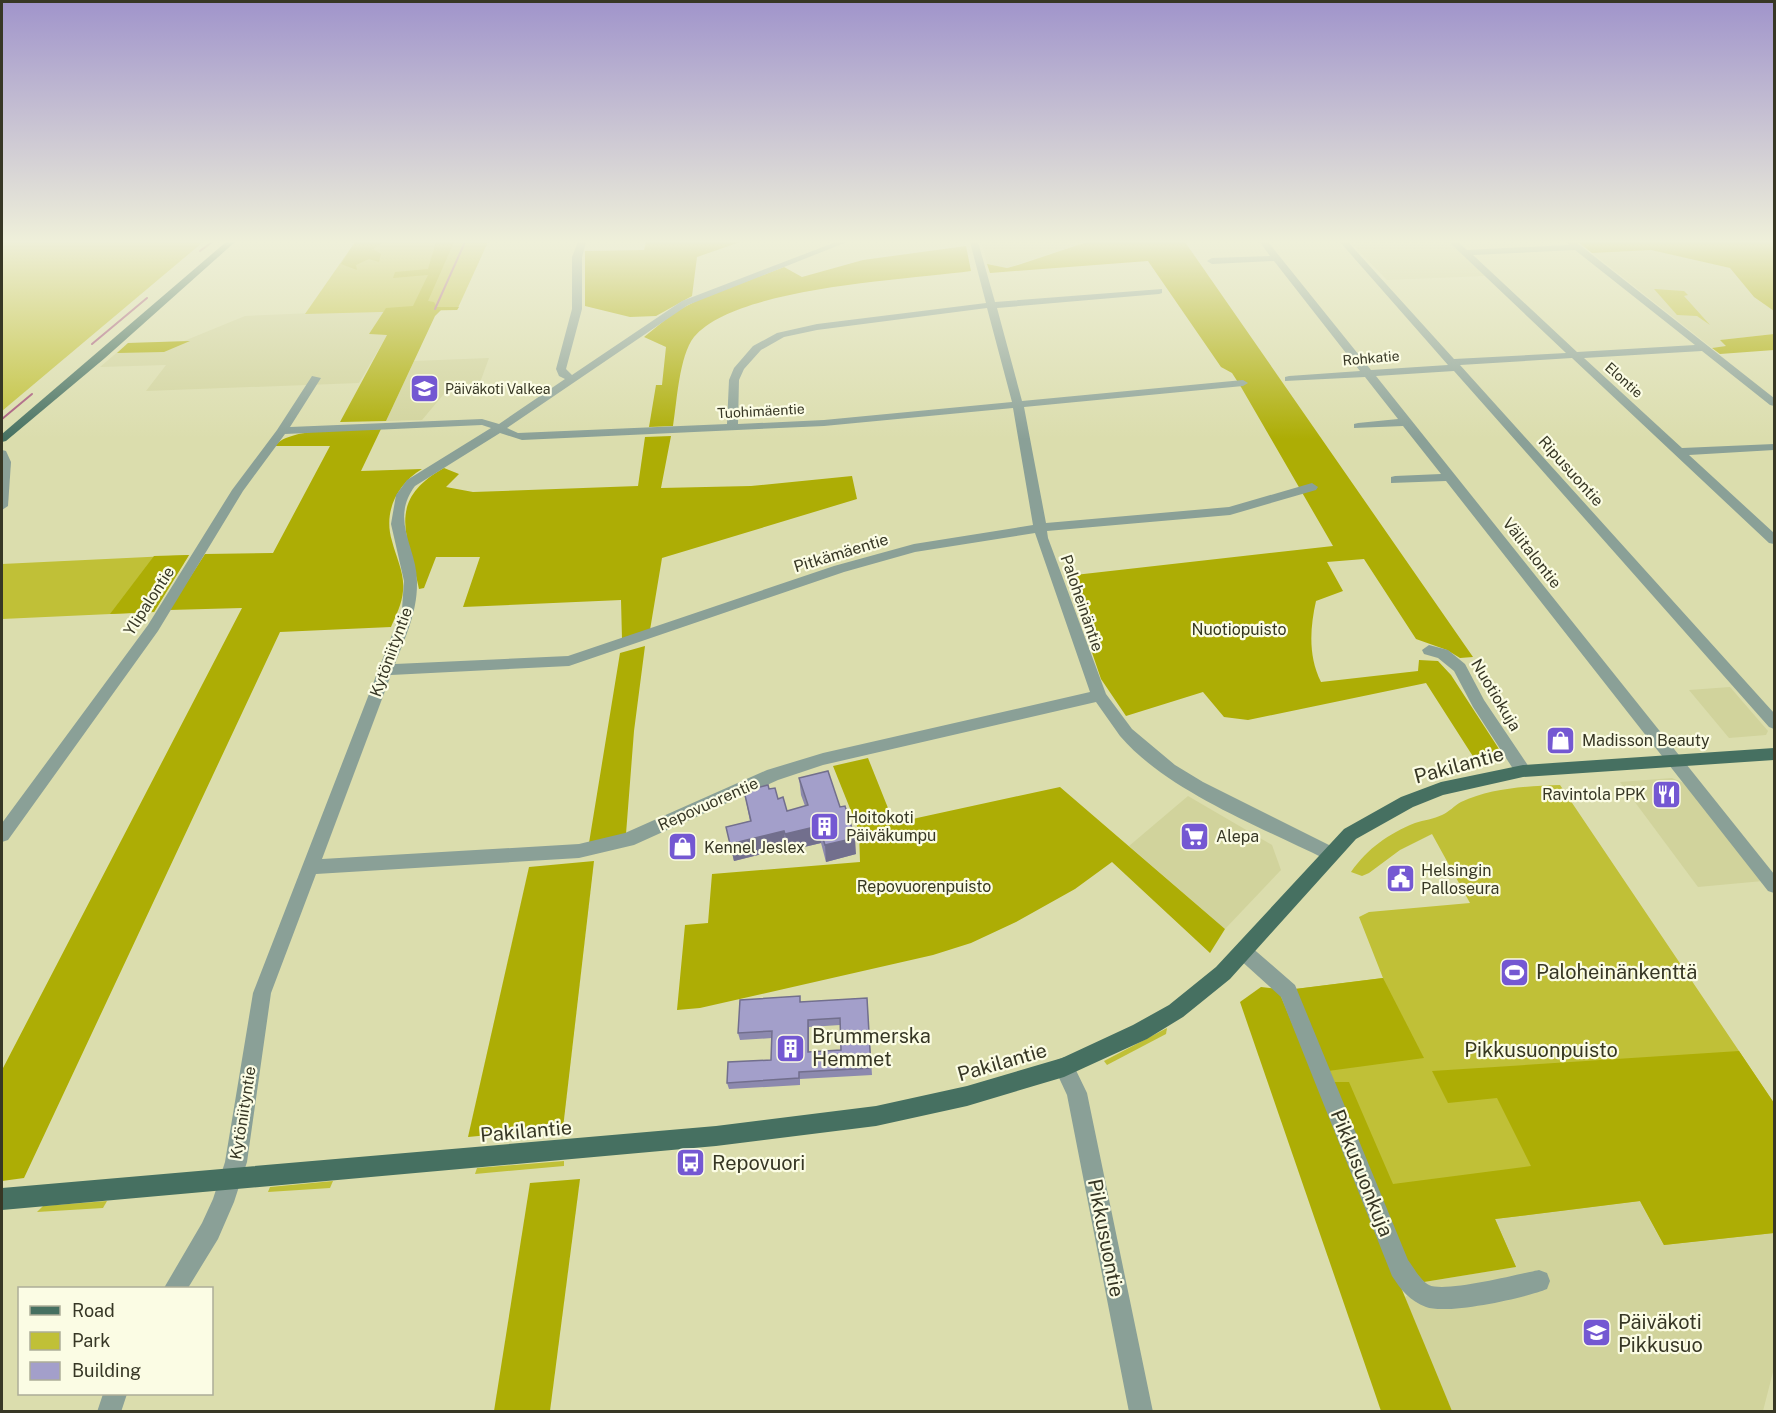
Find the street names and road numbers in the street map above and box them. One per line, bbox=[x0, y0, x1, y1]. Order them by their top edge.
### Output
street label: Rohkatie bbox=[1342, 348, 1400, 368]
street label: Elontie bbox=[1602, 359, 1646, 401]
street label: Tuohimäentie bbox=[717, 401, 805, 421]
street label: Ripusuontie bbox=[1534, 432, 1608, 510]
street label: Välitalontie bbox=[1499, 514, 1565, 592]
street label: Pitkämäentie bbox=[791, 530, 891, 576]
street label: Paloheinäntie bbox=[1057, 552, 1107, 654]
street label: Ylipalontie bbox=[120, 563, 178, 639]
street label: Kytöniityntie bbox=[366, 605, 416, 699]
street label: Nuotiokuja bbox=[1467, 656, 1525, 734]
street label: Pakilantie bbox=[1411, 741, 1507, 789]
street label: Repovuorentie bbox=[655, 773, 761, 835]
street label: Pakilantie bbox=[954, 1038, 1050, 1086]
street label: Kytöniityntie bbox=[226, 1065, 260, 1161]
street label: Pikkusuonkuja bbox=[1326, 1106, 1398, 1240]
street label: Pakilantie bbox=[479, 1115, 573, 1147]
street label: Pikkusuontie bbox=[1083, 1177, 1129, 1299]

